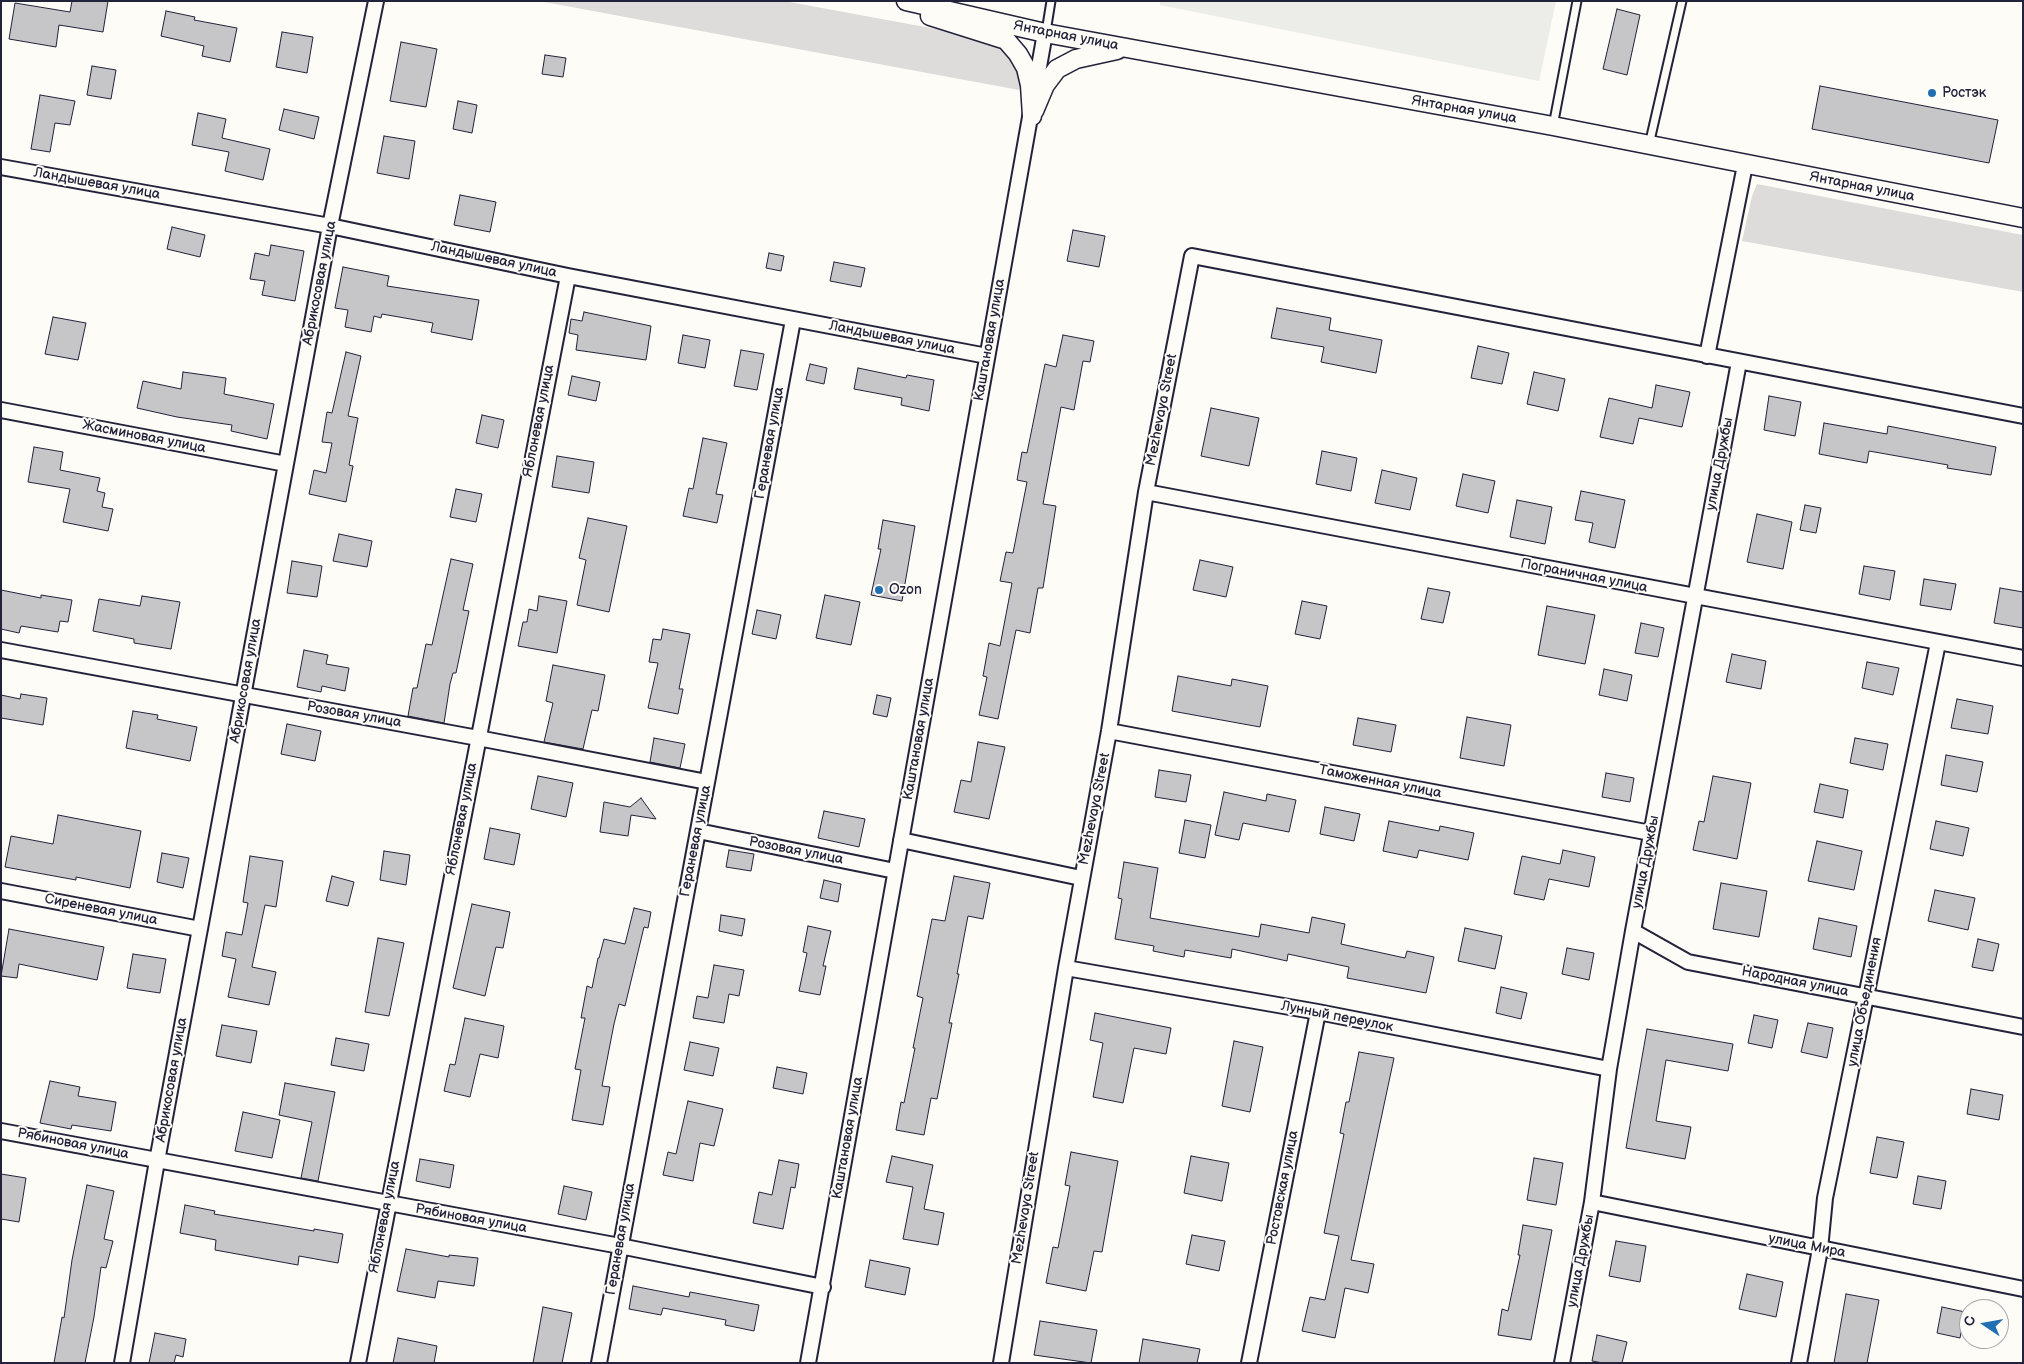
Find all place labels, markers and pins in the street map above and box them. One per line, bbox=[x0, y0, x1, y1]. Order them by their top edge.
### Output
place label: Ростэк bbox=[1942, 85, 1986, 101]
marker: Ростэк bbox=[1926, 87, 1938, 99]
place label: Ozon bbox=[889, 582, 922, 598]
marker: Ozon bbox=[873, 584, 885, 596]

